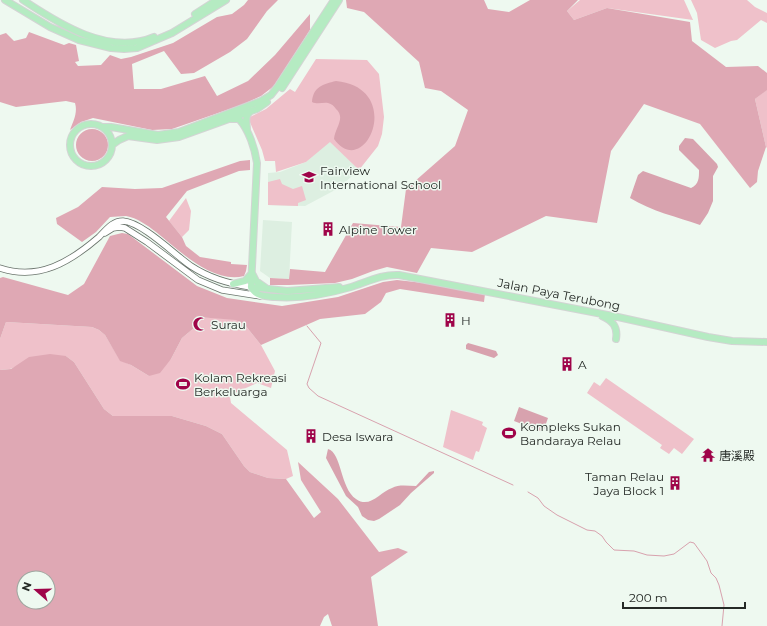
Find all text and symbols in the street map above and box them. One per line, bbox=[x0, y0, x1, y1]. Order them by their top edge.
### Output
place label: Fairview International School bbox=[320, 163, 441, 192]
school or university icon: Fairview International School bbox=[301, 169, 317, 185]
building icon: Alpine Tower bbox=[320, 221, 336, 237]
place label: Alpine Tower bbox=[339, 222, 417, 237]
street label: Jalan Paya Terubong bbox=[495, 275, 622, 313]
building icon: H bbox=[442, 312, 458, 328]
place label: H bbox=[461, 313, 471, 328]
mosque icon: Surau bbox=[192, 316, 208, 332]
place label: Surau bbox=[211, 317, 246, 332]
building icon: A bbox=[559, 356, 575, 372]
place label: A bbox=[578, 357, 587, 372]
place label: Kolam Rekreasi Berkeluarga bbox=[194, 370, 287, 399]
sports icon: Kolam Rekreasi Berkeluarga bbox=[175, 376, 191, 392]
place label: Kompleks Sukan Bandaraya Relau bbox=[520, 419, 621, 448]
sports icon: Kompleks Sukan Bandaraya Relau bbox=[501, 425, 517, 441]
building icon: Desa Iswara bbox=[303, 428, 319, 444]
place label: Desa Iswara bbox=[322, 429, 393, 444]
temple icon: 唐溪殿 bbox=[700, 447, 716, 463]
place label: 唐溪殿 bbox=[719, 448, 755, 463]
place label: Taman Relau Jaya Block 1 bbox=[585, 469, 664, 498]
building icon: Taman Relau Jaya Block 1 bbox=[667, 475, 683, 491]
north arrow bbox=[16, 570, 56, 610]
text: N bbox=[19, 580, 35, 593]
scale bar bbox=[623, 584, 745, 610]
text: 200 m bbox=[629, 590, 668, 605]

